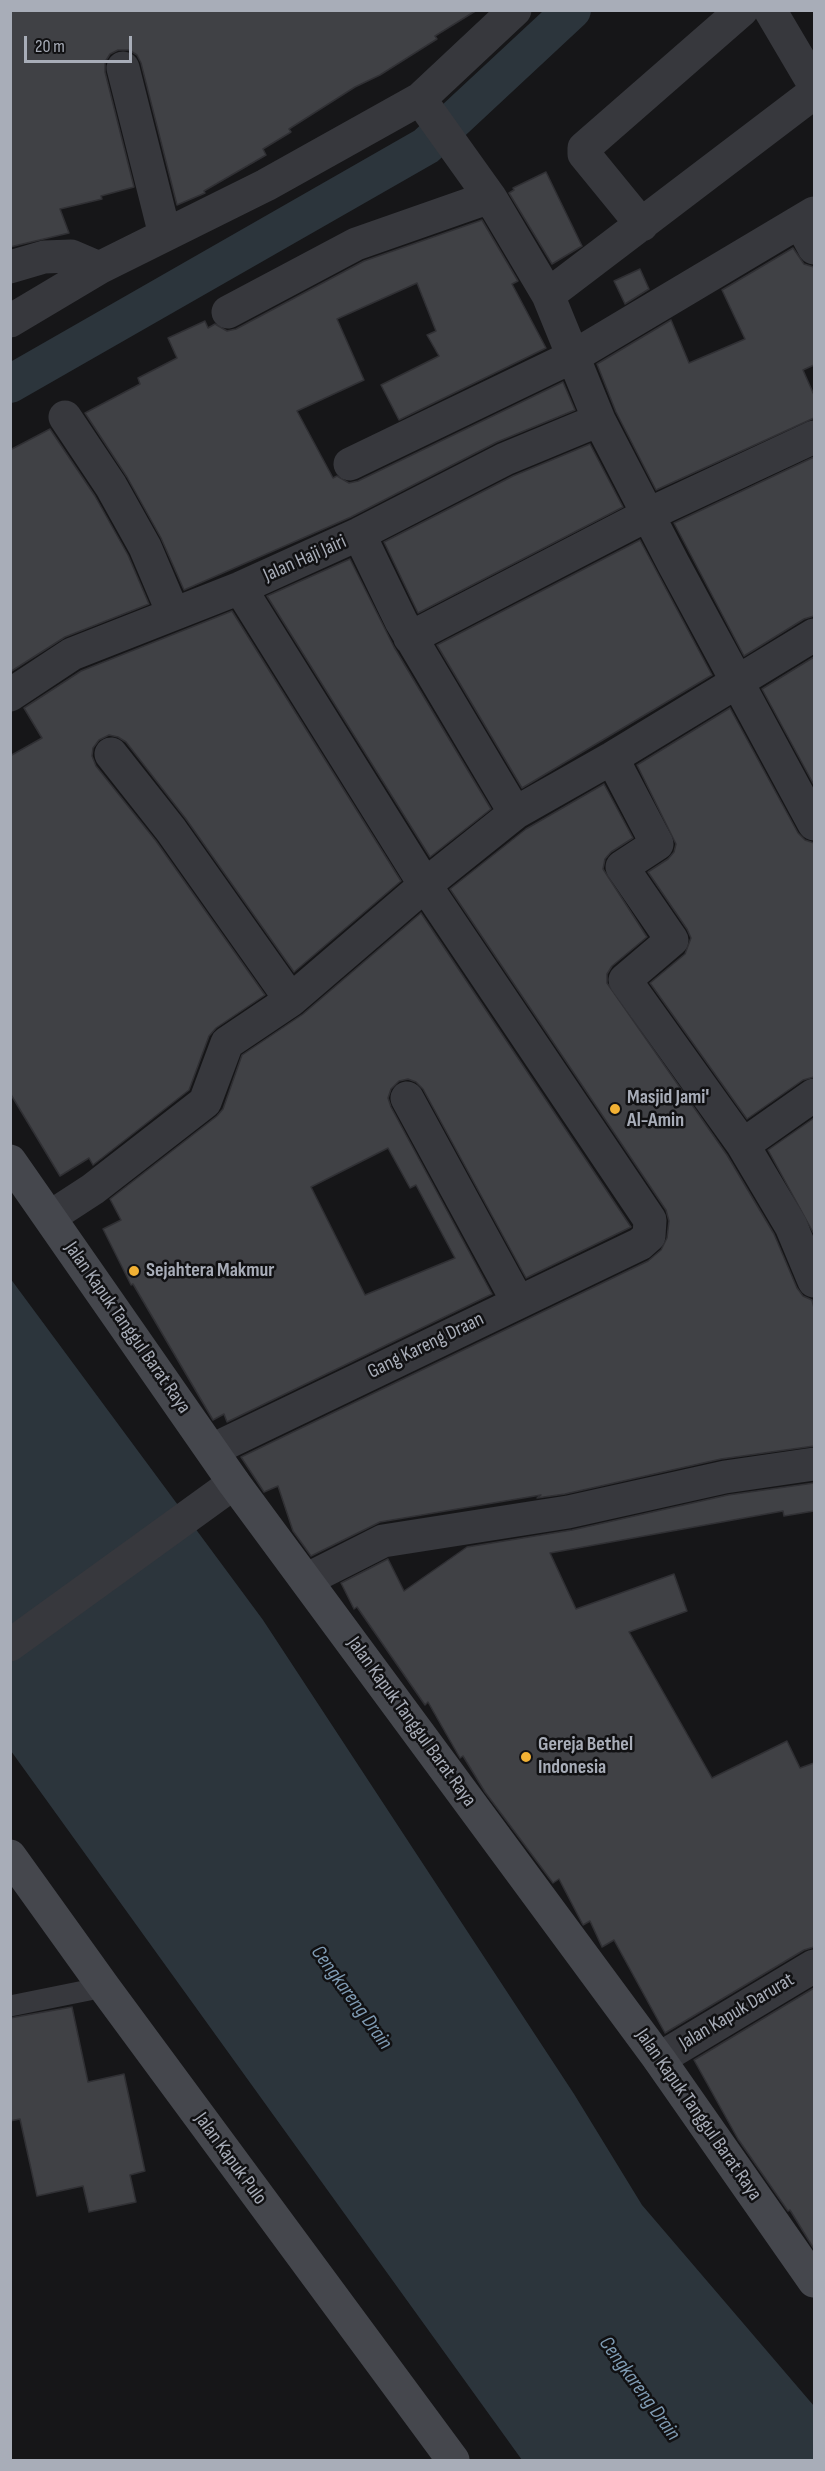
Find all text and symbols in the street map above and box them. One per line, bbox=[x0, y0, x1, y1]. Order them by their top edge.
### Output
scale bar bbox=[27, 24, 135, 62]
text: 20 m bbox=[35, 36, 65, 57]
street label: Jalan Haji Jairi bbox=[260, 530, 350, 588]
place label: Masjid Jami' Al-Amin bbox=[627, 1086, 709, 1133]
marker: Masjid Jami' Al-Amin bbox=[608, 1102, 622, 1116]
street label: Jalan Kapuk Tanggul Barat Raya bbox=[59, 1238, 195, 1418]
place label: Sejahtera Makmur bbox=[146, 1259, 274, 1283]
marker: Sejahtera Makmur bbox=[127, 1264, 141, 1278]
street label: Gang Kareng Draan bbox=[364, 1308, 488, 1384]
street label: Jalan Kapuk Tanggul Barat Raya bbox=[341, 1632, 481, 1812]
place label: Gereja Bethel Indonesia bbox=[538, 1733, 633, 1780]
marker: Gereja Bethel Indonesia bbox=[519, 1750, 533, 1764]
water label: Cengkareng Drain bbox=[305, 1941, 397, 2055]
street label: Jalan Kapuk Darurat bbox=[675, 1968, 799, 2056]
street label: Jalan Kapuk Tanggul Barat Raya bbox=[630, 2025, 766, 2205]
street label: Jalan Kapuk Pulo bbox=[189, 2108, 271, 2210]
water label: Cengkareng Drain bbox=[593, 2332, 685, 2446]

